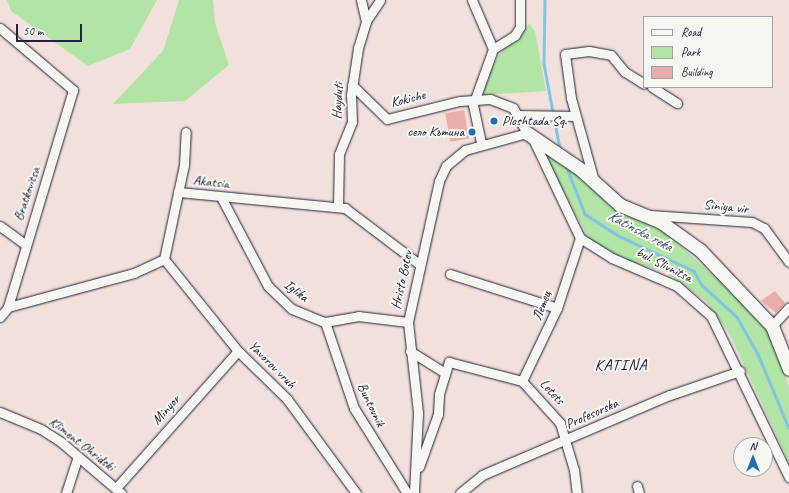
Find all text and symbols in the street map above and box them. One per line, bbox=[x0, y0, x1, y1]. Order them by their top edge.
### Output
scale bar bbox=[18, 16, 84, 42]
legend bbox=[643, 16, 773, 88]
text: 50 m bbox=[23, 23, 43, 39]
text: Road bbox=[681, 24, 701, 40]
text: Park bbox=[681, 44, 700, 60]
text: Building bbox=[681, 64, 713, 80]
street label: Hayduti bbox=[329, 82, 347, 120]
street label: Kokiche bbox=[389, 87, 427, 111]
place label: Ploshtada Sq. bbox=[502, 113, 567, 129]
marker: Ploshtada Sq. bbox=[489, 116, 499, 126]
place label: село Кътина bbox=[407, 124, 464, 140]
marker: село Кътина bbox=[467, 127, 477, 137]
street label: Bratkovitsa bbox=[10, 165, 44, 223]
street label: Akatsia bbox=[192, 172, 230, 192]
street label: Siniya vir bbox=[703, 196, 749, 218]
water label: Katinska reka bbox=[605, 207, 675, 255]
street label: bul. Slivnitsa bbox=[633, 244, 695, 286]
street label: Hristo Botev bbox=[388, 249, 416, 311]
street label: Iglika bbox=[281, 276, 311, 306]
street label: Летец bbox=[529, 289, 555, 323]
street label: Yavorov vruh bbox=[245, 338, 299, 392]
district label: KATINA bbox=[595, 355, 647, 375]
street label: Letets bbox=[536, 376, 568, 408]
street label: Buntovnik bbox=[353, 380, 389, 430]
street label: Minyor bbox=[148, 392, 184, 428]
street label: Profesorska bbox=[563, 395, 621, 433]
street label: Kliment Ohridski bbox=[46, 413, 118, 475]
north arrow bbox=[733, 437, 773, 477]
text: N bbox=[750, 439, 756, 453]

